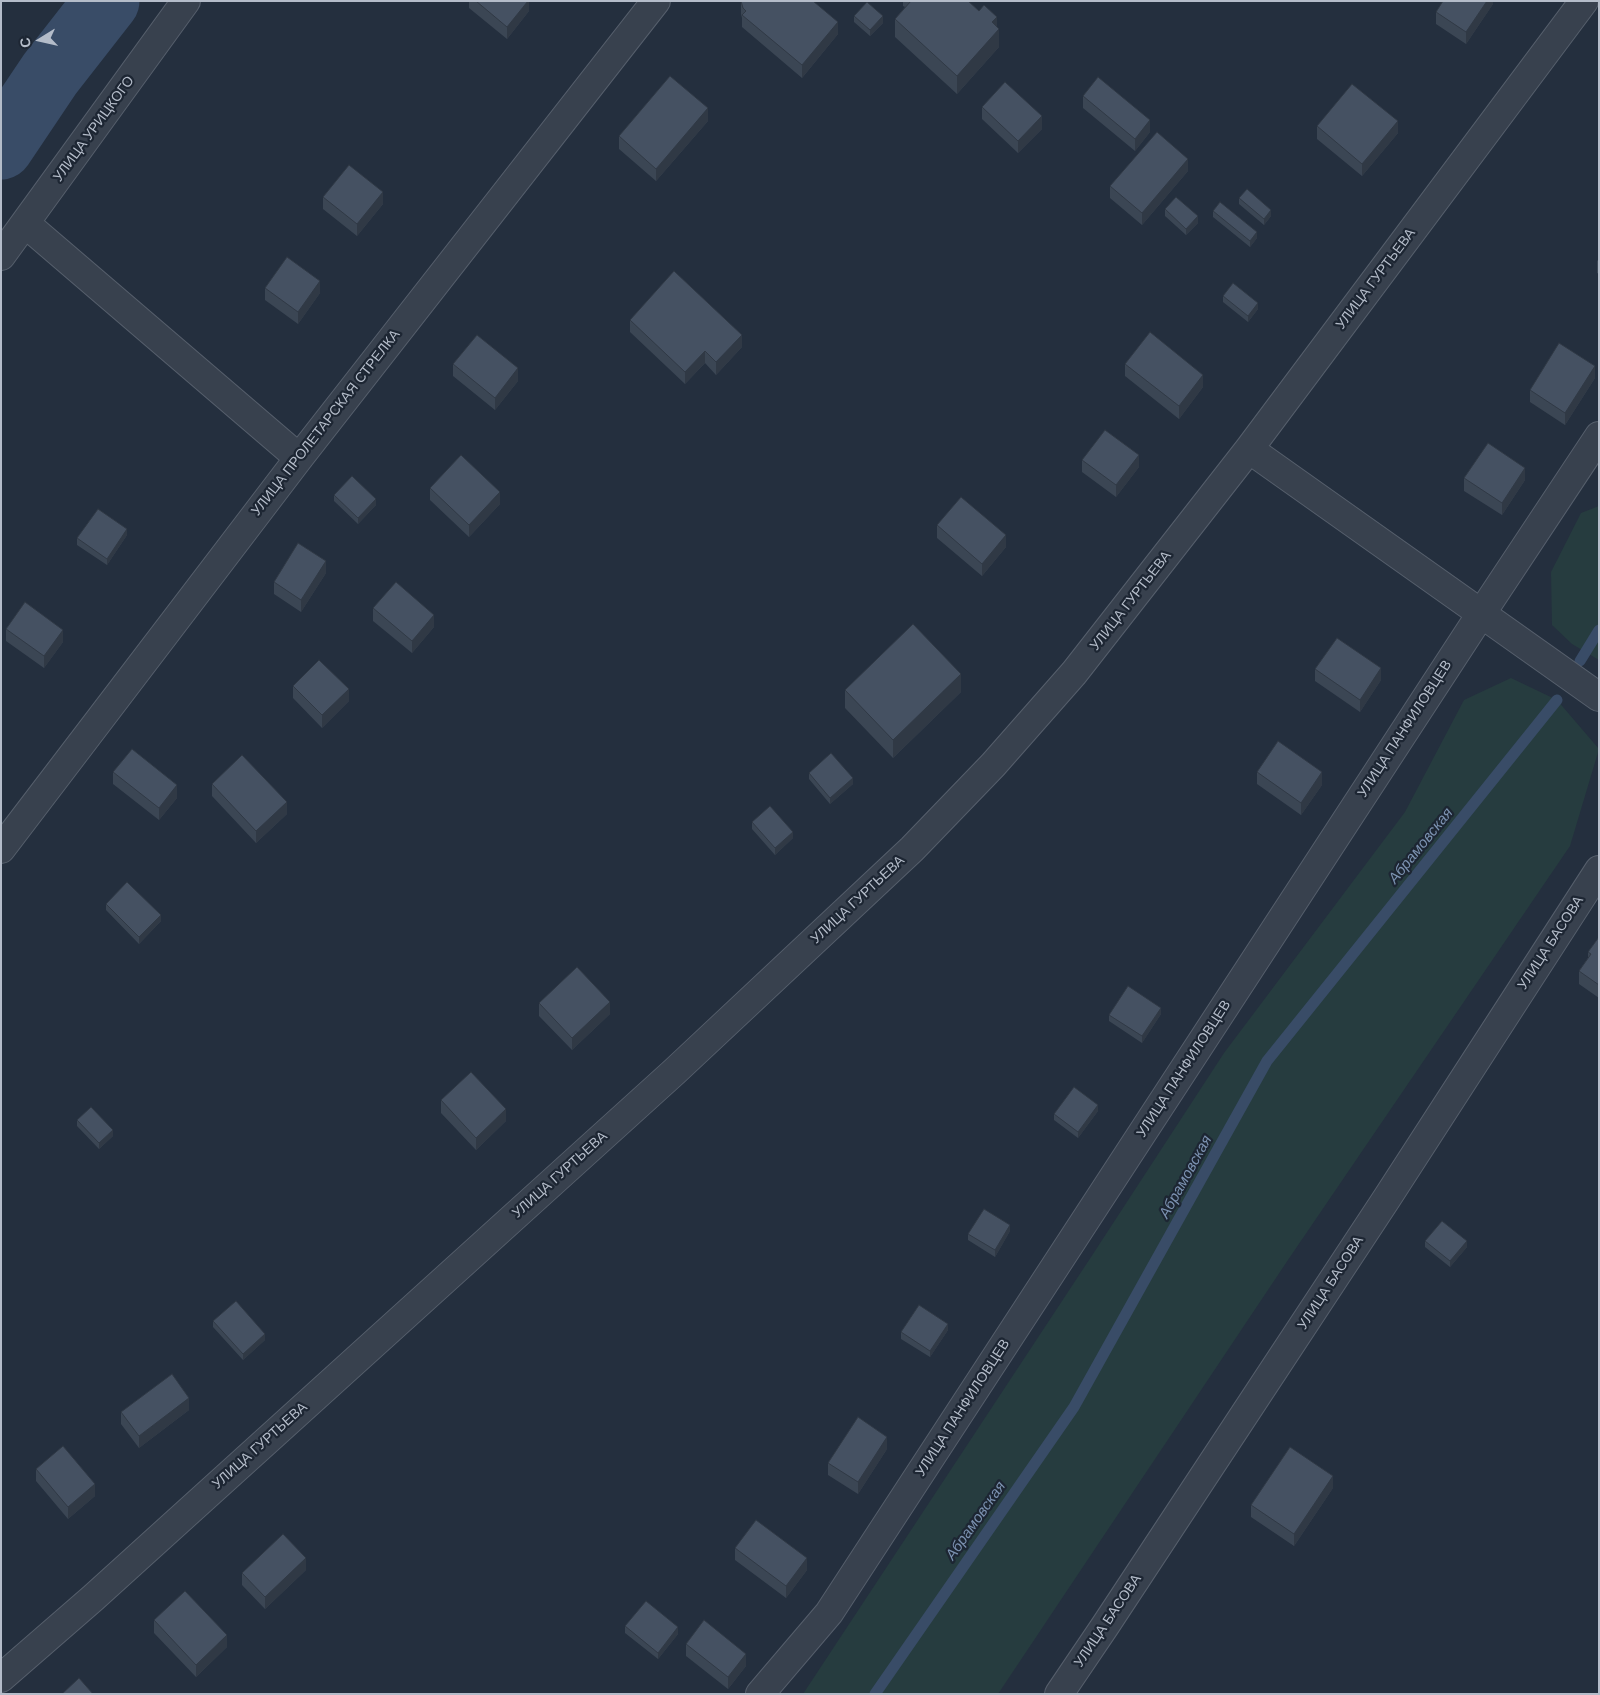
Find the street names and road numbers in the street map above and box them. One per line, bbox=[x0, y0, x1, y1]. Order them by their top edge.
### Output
street label: УЛИЦА УРИЦКОГО bbox=[50, 73, 138, 185]
street label: УЛИЦА ГУРТЬЕВА bbox=[1333, 225, 1419, 333]
street label: УЛИЦА ПРОЛЕТАРСКАЯ СТРЕЛКА bbox=[248, 327, 404, 519]
street label: УЛИЦА ГУРТЬЕВА bbox=[1087, 548, 1175, 654]
street label: УЛИЦА ПАНФИЛОВЦЕВ bbox=[1354, 657, 1456, 801]
street label: УЛИЦА ГУРТЬЕВА bbox=[808, 852, 908, 948]
street label: УЛИЦА БАСОВА bbox=[1515, 893, 1587, 993]
street label: УЛИЦА ПАНФИЛОВЦЕВ bbox=[1133, 997, 1235, 1141]
street label: УЛИЦА ГУРТЬЕВА bbox=[509, 1128, 611, 1222]
street label: УЛИЦА БАСОВА bbox=[1295, 1233, 1367, 1333]
street label: УЛИЦА ПАНФИЛОВЦЕВ bbox=[912, 1336, 1014, 1480]
street label: УЛИЦА ГУРТЬЕВА bbox=[209, 1399, 311, 1493]
street label: УЛИЦА БАСОВА bbox=[1071, 1572, 1145, 1670]

